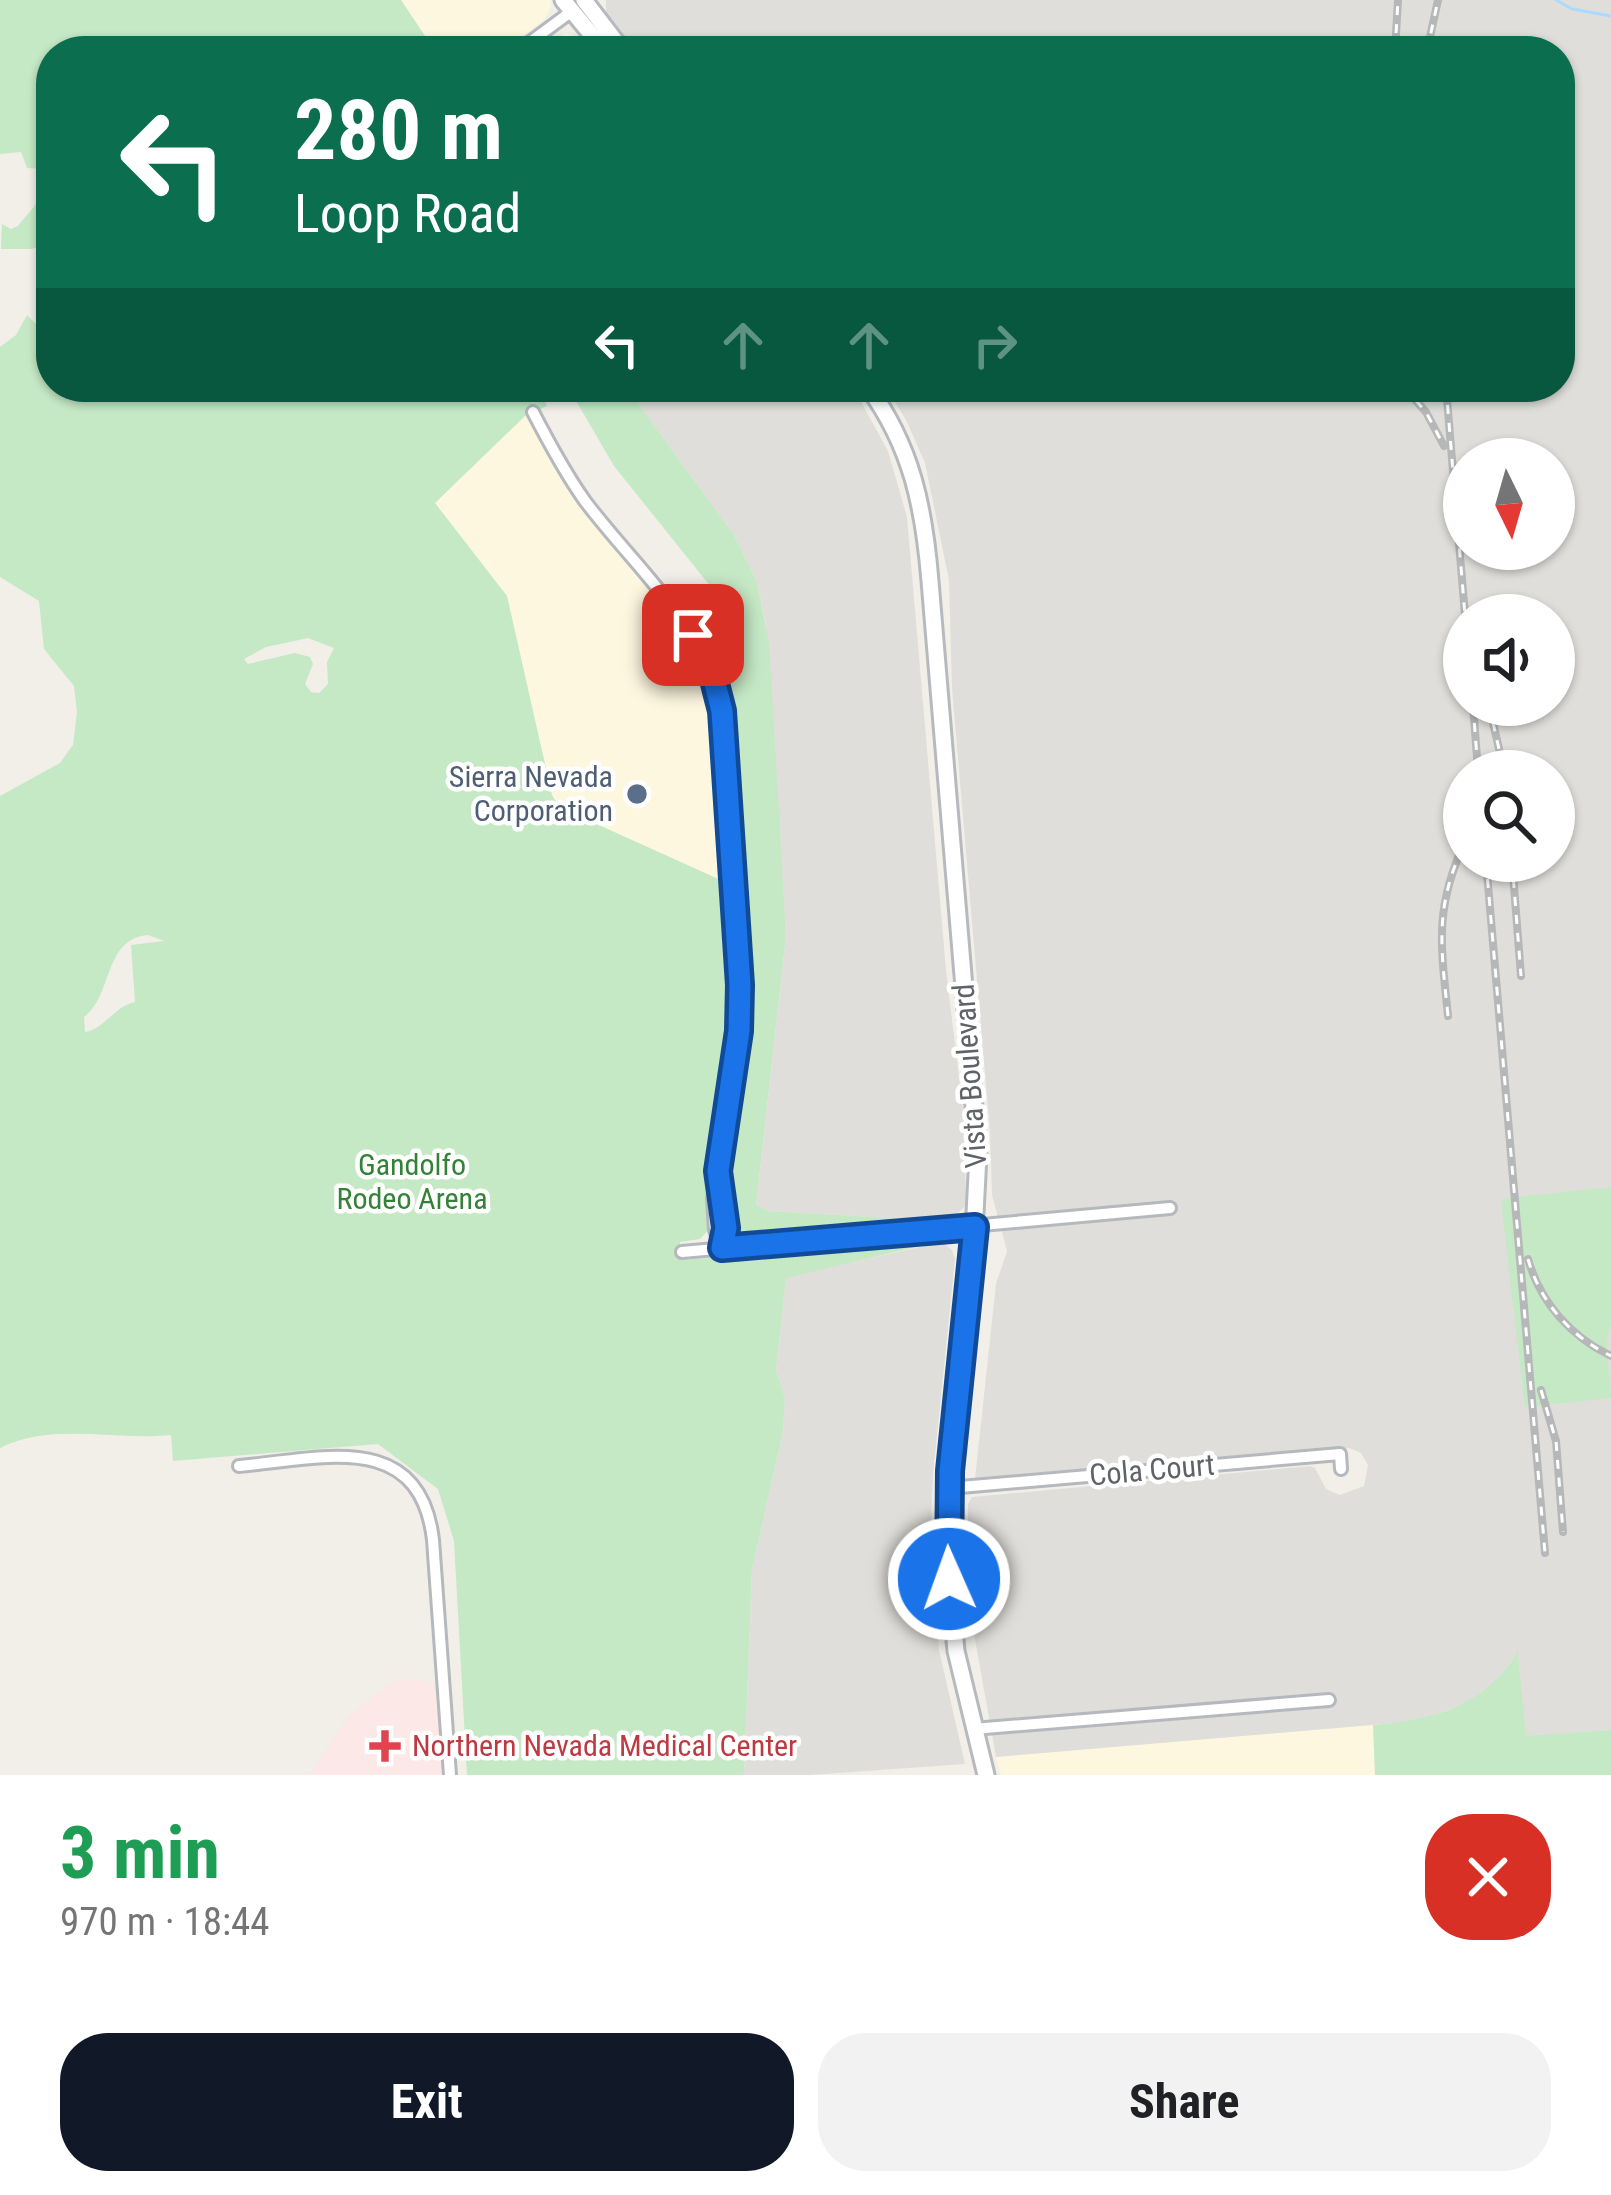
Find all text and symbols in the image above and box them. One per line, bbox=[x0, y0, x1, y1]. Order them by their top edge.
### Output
text: 280 m bbox=[294, 81, 503, 180]
icon: left bbox=[96, 84, 252, 240]
text: Loop Road bbox=[294, 182, 521, 245]
icon: left bbox=[584, 312, 650, 378]
icon: ahead bbox=[710, 312, 776, 378]
icon: ahead bbox=[836, 312, 902, 378]
icon: right bbox=[962, 312, 1028, 378]
north arrow bbox=[1443, 438, 1575, 570]
map controls bbox=[1443, 438, 1575, 882]
pin bbox=[642, 584, 744, 686]
button: sound bbox=[1443, 594, 1575, 726]
icon: arrive bbox=[660, 602, 726, 668]
button: search bbox=[1443, 750, 1575, 882]
place label: Sierra Nevada Corporation bbox=[449, 759, 613, 828]
marker: Sierra Nevada Corporation bbox=[624, 781, 650, 807]
street label: Vista Boulevard bbox=[946, 983, 993, 1169]
park label: Gandolfo Rodeo Arena bbox=[337, 1147, 488, 1216]
street label: Cola Court bbox=[1088, 1447, 1216, 1492]
position arrow bbox=[886, 1516, 1012, 1642]
place label: Northern Nevada Medical Center bbox=[412, 1728, 797, 1763]
marker: Northern Nevada Medical Center bbox=[369, 1730, 401, 1762]
text: 3 min bbox=[60, 1811, 220, 1896]
button: close bbox=[1425, 1814, 1551, 1940]
text: 970 m · 18:44 bbox=[60, 1899, 270, 1945]
button: Exit bbox=[60, 2033, 794, 2171]
button: Share bbox=[818, 2033, 1551, 2171]

